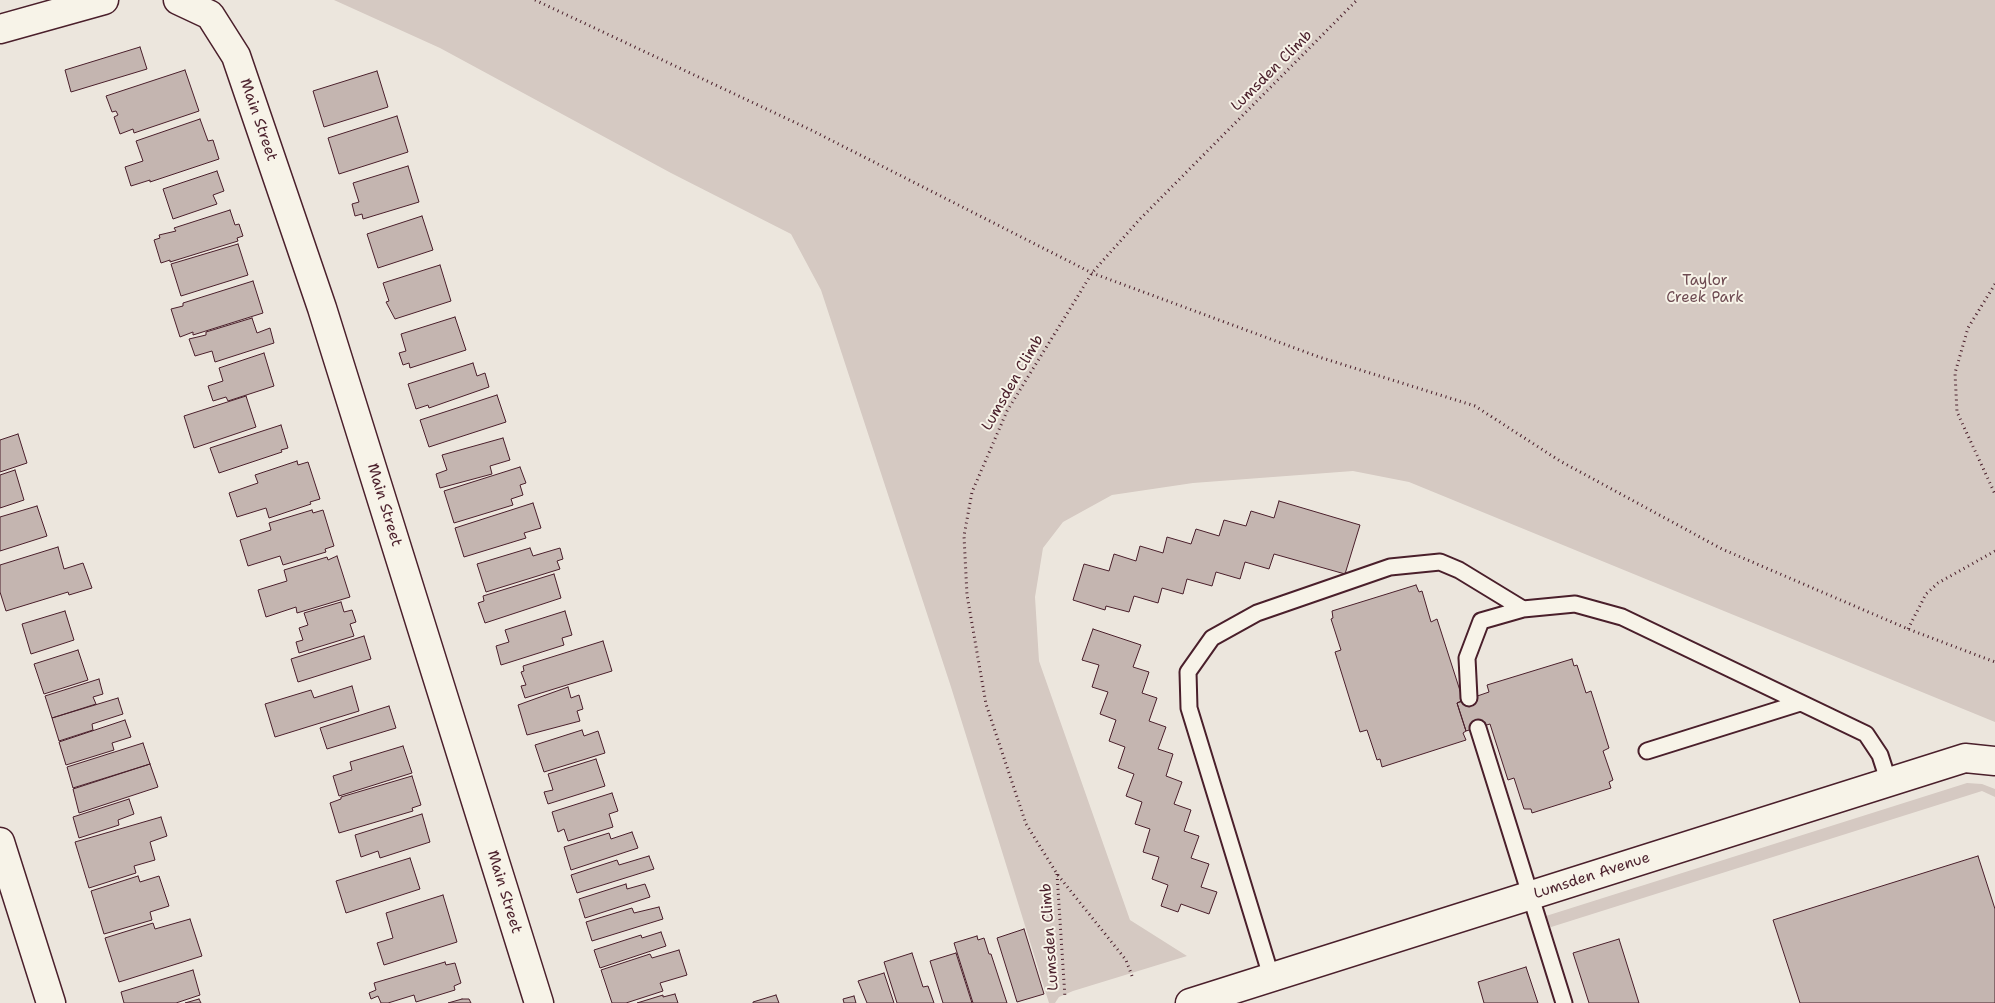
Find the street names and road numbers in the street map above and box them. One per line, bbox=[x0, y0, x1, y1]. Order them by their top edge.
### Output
street label: Lumsden Climb bbox=[1228, 27, 1316, 115]
street label: Main Street bbox=[235, 76, 281, 164]
street label: Lumsden Climb bbox=[978, 332, 1048, 434]
street label: Main Street bbox=[363, 461, 405, 549]
street label: Main Street bbox=[483, 848, 525, 936]
street label: Lumsden Avenue bbox=[1532, 849, 1652, 903]
street label: Lumsden Climb bbox=[1037, 883, 1063, 991]

